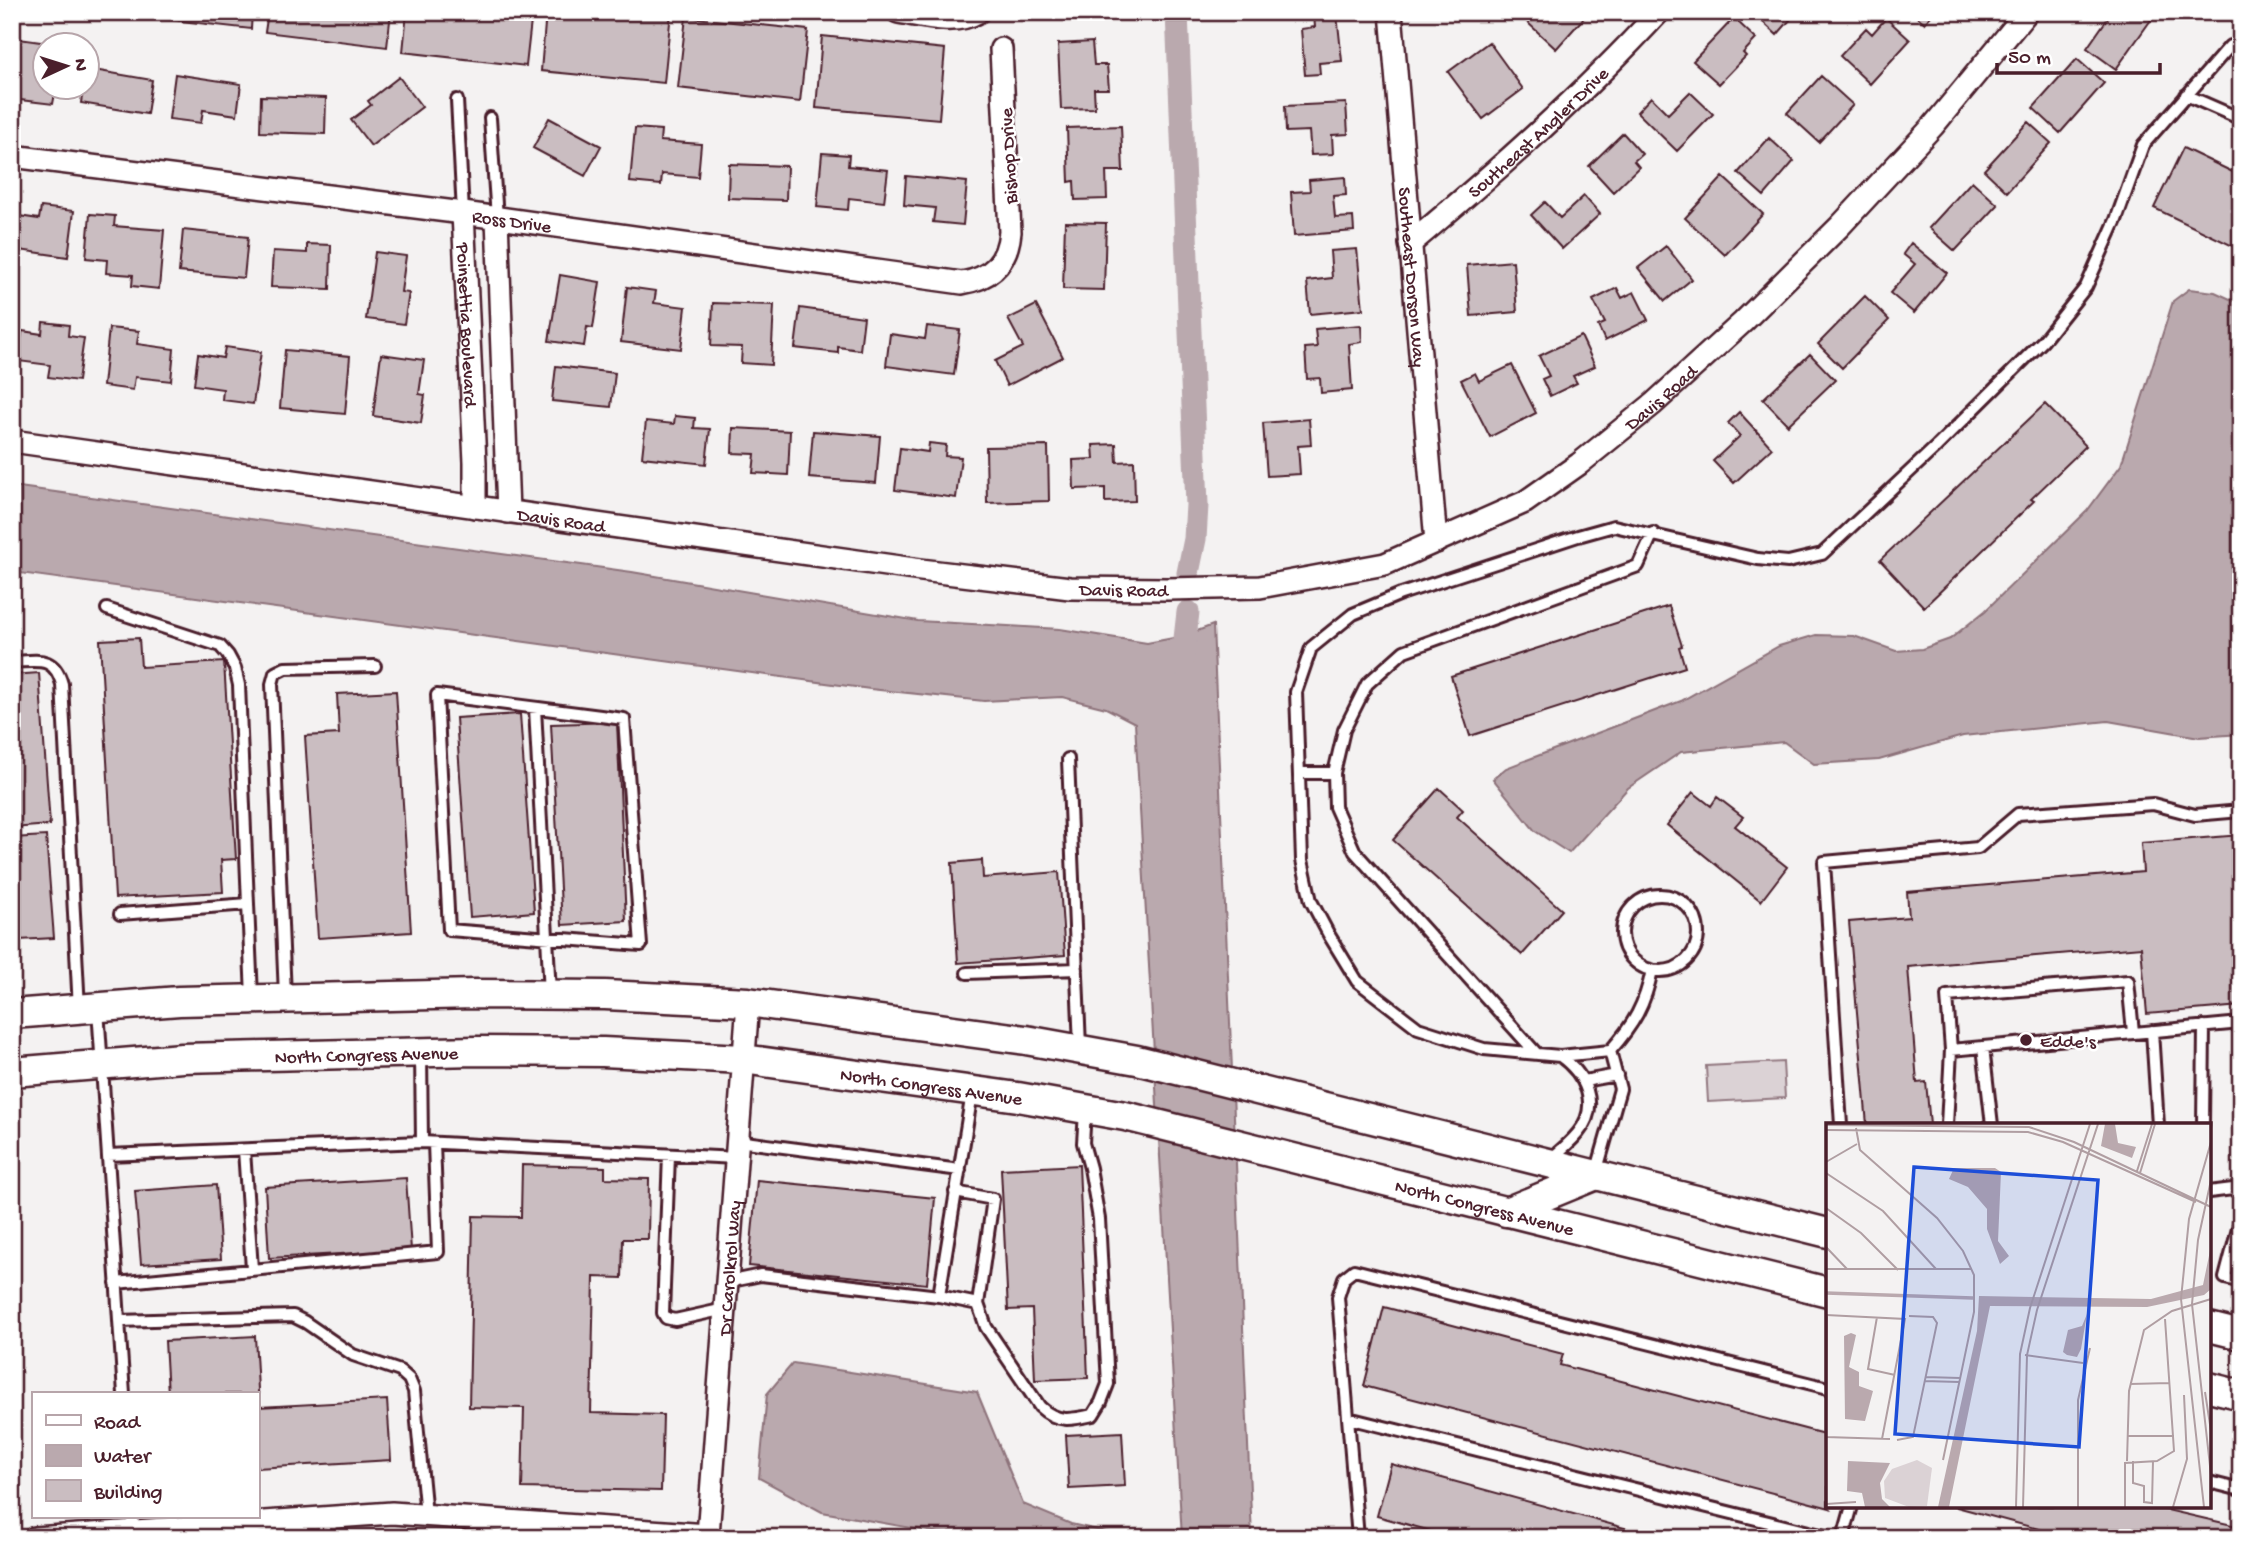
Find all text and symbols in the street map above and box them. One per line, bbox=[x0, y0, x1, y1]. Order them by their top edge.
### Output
north arrow bbox=[32, 32, 102, 102]
scale bar bbox=[1997, 32, 2160, 76]
text: 50 m bbox=[2008, 47, 2051, 72]
text: N bbox=[68, 58, 91, 72]
street label: Southeast Angler Drive bbox=[1465, 63, 1615, 204]
street label: Bishop Drive bbox=[996, 107, 1025, 205]
street label: Southeast Dorson Way bbox=[1391, 186, 1429, 369]
street label: Ross Drive bbox=[470, 206, 553, 240]
street label: Poinsettia Boulevard bbox=[449, 241, 480, 410]
street label: Davis Road bbox=[1620, 360, 1705, 438]
street label: Davis Road bbox=[514, 505, 608, 540]
street label: Davis Road bbox=[1077, 580, 1170, 604]
marker: Edde's bbox=[2018, 1032, 2034, 1048]
place label: Edde's bbox=[2040, 1032, 2097, 1055]
street label: North Congress Avenue bbox=[274, 1043, 459, 1071]
street label: North Congress Avenue bbox=[838, 1065, 1024, 1112]
inset map bbox=[1826, 1123, 2211, 1508]
street label: North Congress Avenue bbox=[1392, 1176, 1576, 1243]
street label: Dr Carolkrol Way bbox=[715, 1199, 748, 1338]
legend bbox=[32, 1392, 259, 1518]
text: Road bbox=[94, 1412, 142, 1437]
text: Water bbox=[94, 1446, 152, 1471]
text: Building bbox=[93, 1482, 163, 1507]

